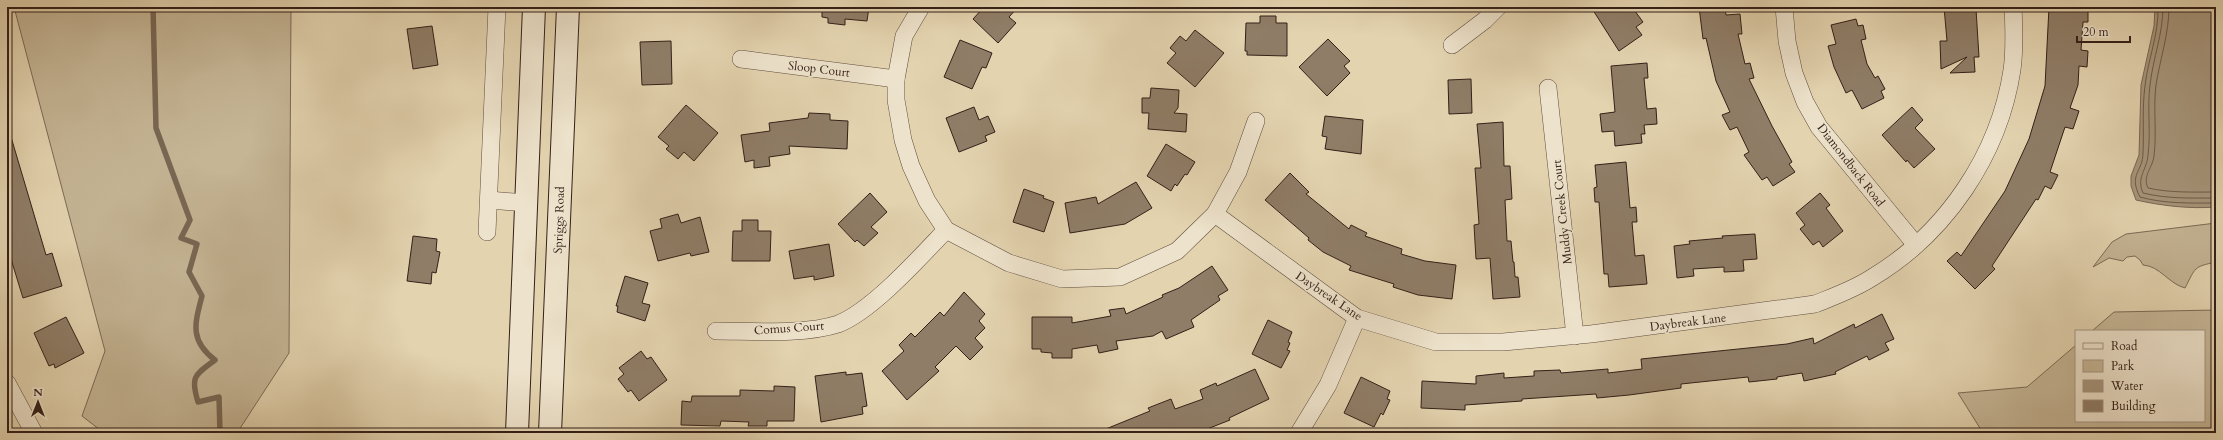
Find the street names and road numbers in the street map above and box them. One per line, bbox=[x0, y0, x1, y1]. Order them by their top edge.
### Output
street label: Sloop Court bbox=[787, 57, 851, 81]
street label: Diamondback Road bbox=[1814, 120, 1889, 210]
street label: Muddy Creek Court bbox=[1549, 159, 1575, 265]
street label: Spriggs Road bbox=[550, 186, 568, 254]
street label: Daybreak Lane bbox=[1293, 268, 1365, 324]
street label: Daybreak Lane bbox=[1649, 309, 1727, 335]
street label: Comus Court bbox=[753, 318, 825, 338]

